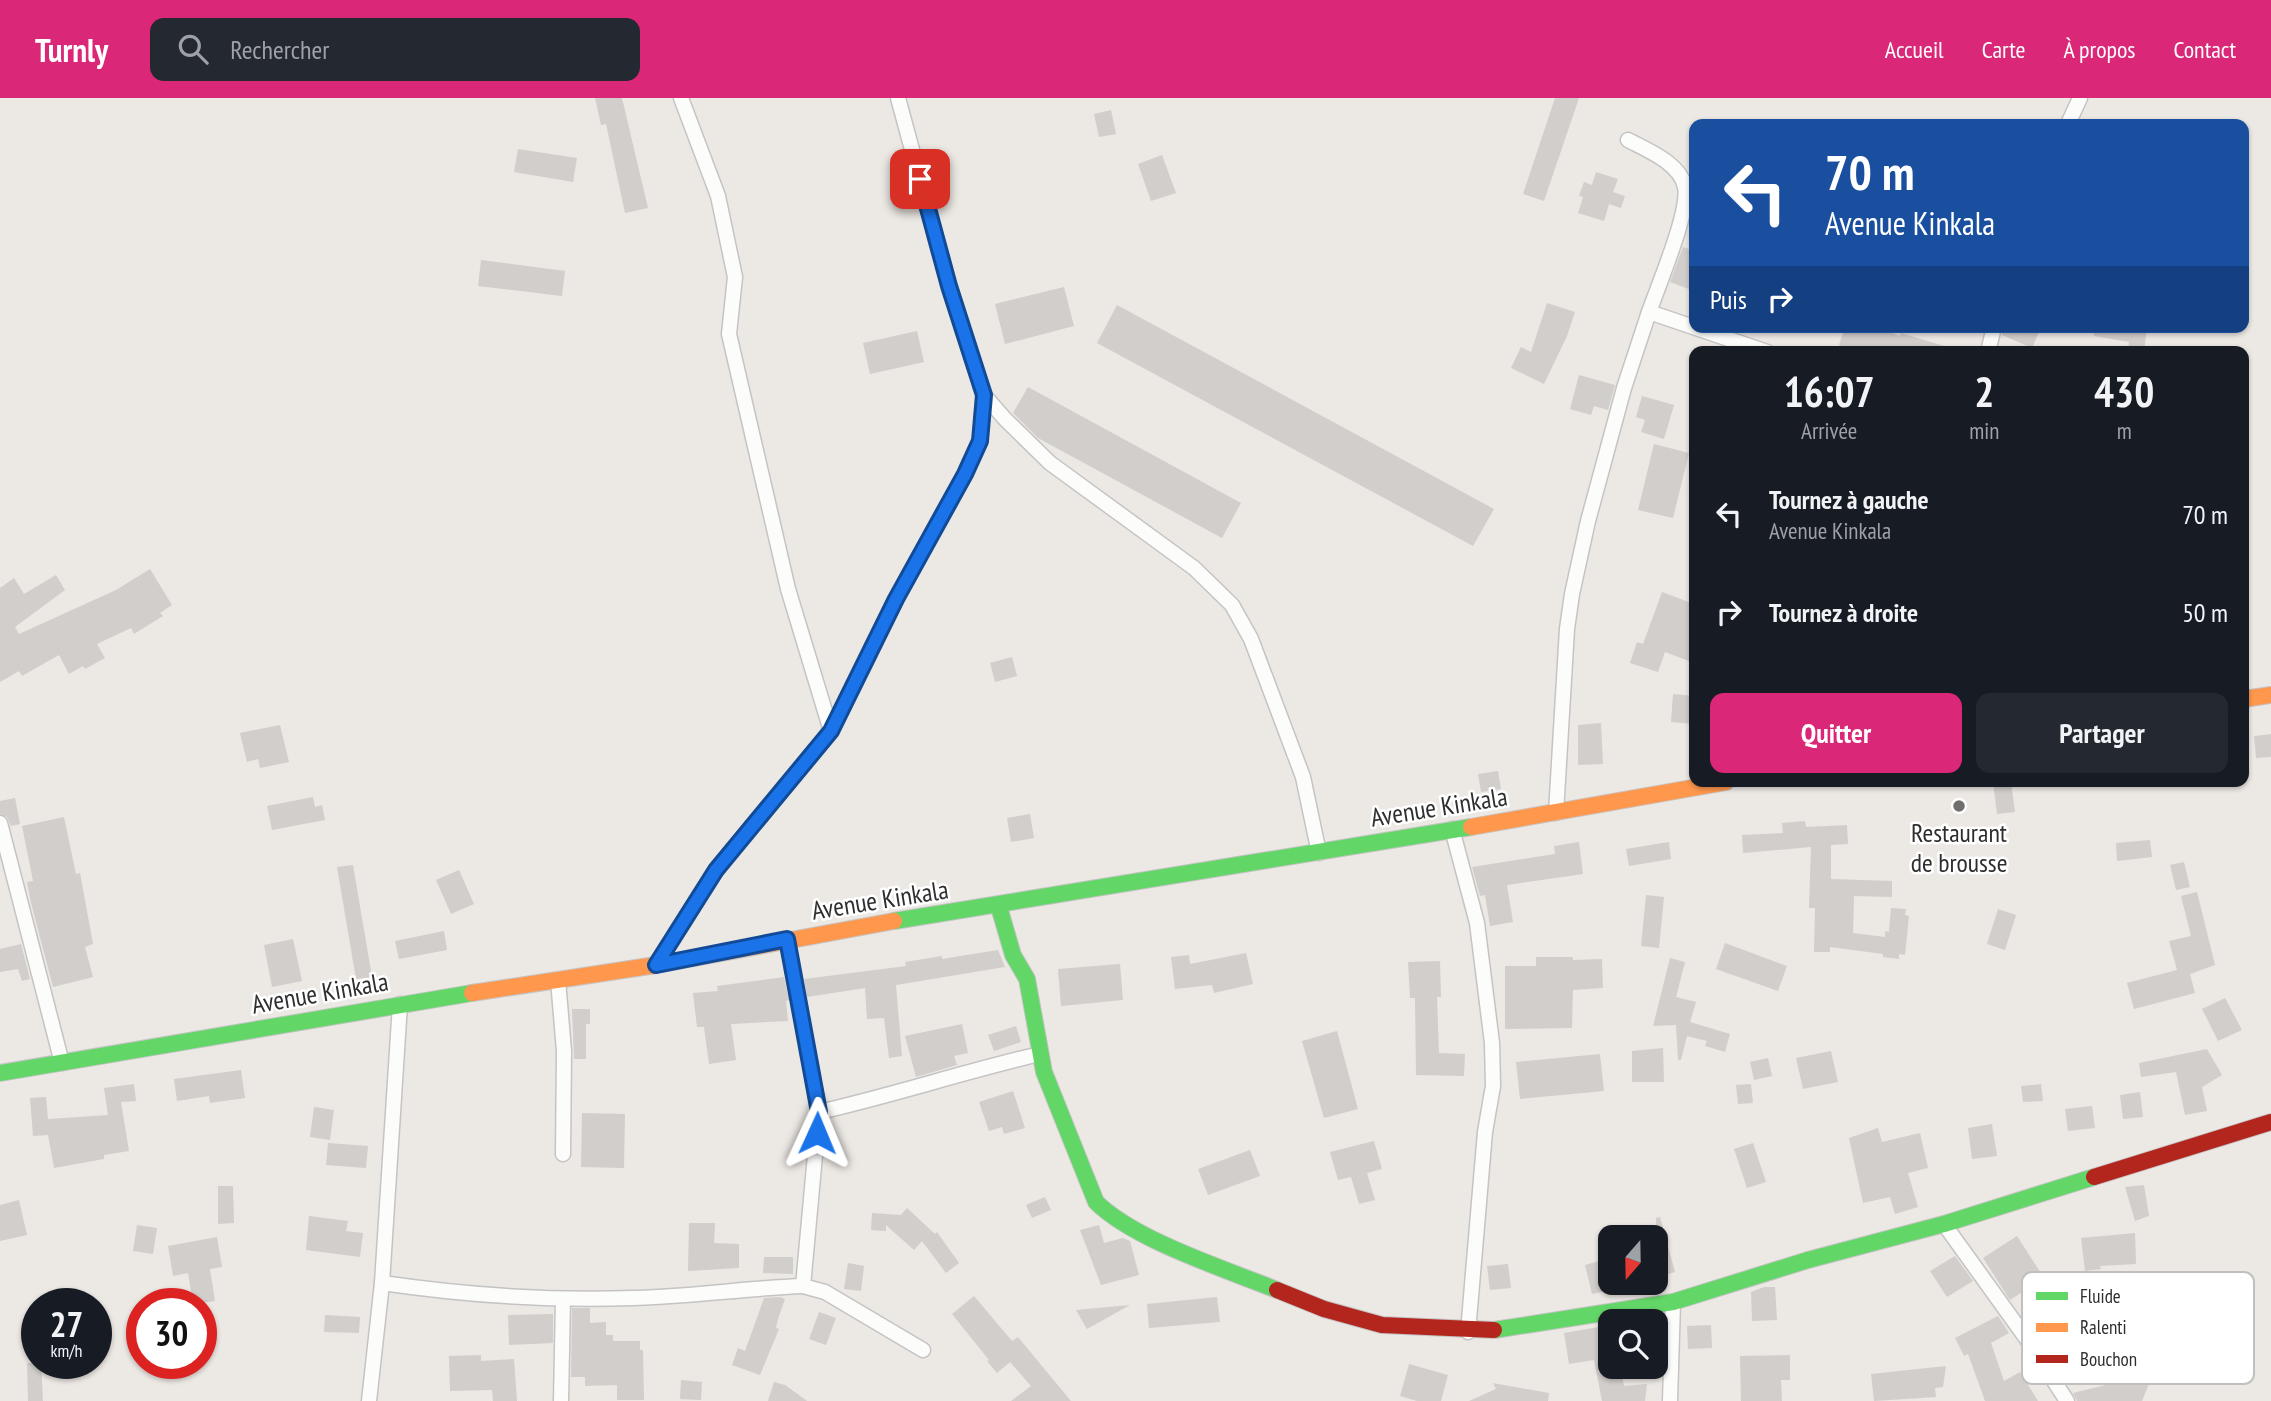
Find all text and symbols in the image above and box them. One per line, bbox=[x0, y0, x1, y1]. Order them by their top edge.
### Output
search box bbox=[150, 18, 640, 81]
text: Turnly bbox=[35, 28, 108, 71]
icon: search bbox=[174, 30, 212, 68]
text: Rechercher bbox=[230, 33, 329, 66]
text: Accueil bbox=[1885, 34, 1944, 65]
text: Carte bbox=[1982, 34, 2025, 65]
text: À propos bbox=[2063, 34, 2135, 65]
text: Contact bbox=[2173, 34, 2236, 65]
text: 70 m bbox=[1825, 140, 1914, 204]
icon: left bbox=[1710, 147, 1801, 238]
pin bbox=[890, 149, 950, 209]
icon: arrive bbox=[901, 160, 939, 198]
text: Avenue Kinkala bbox=[1825, 202, 1995, 244]
icon: right bbox=[1761, 280, 1799, 318]
text: Puis bbox=[1710, 283, 1747, 316]
text: 16:07 bbox=[1784, 364, 1875, 419]
text: 2 bbox=[1974, 364, 1994, 419]
text: 430 bbox=[2094, 364, 2154, 419]
text: Arrivée bbox=[1801, 416, 1857, 445]
text: min bbox=[1969, 416, 1999, 445]
text: m bbox=[2117, 416, 2132, 445]
text: Tournez à gauche bbox=[1769, 483, 1929, 516]
icon: left bbox=[1710, 495, 1748, 533]
text: 70 m bbox=[2182, 498, 2228, 531]
text: Avenue Kinkala bbox=[1769, 516, 1891, 545]
icon: right bbox=[1710, 593, 1748, 631]
text: Tournez à droite bbox=[1769, 596, 1918, 629]
text: 50 m bbox=[2182, 596, 2228, 629]
button: Quitter bbox=[1710, 693, 1962, 773]
button: Partager bbox=[1976, 693, 2228, 773]
street label: Avenue Kinkala bbox=[1368, 779, 1510, 834]
marker: Restaurant de brousse bbox=[1951, 798, 1967, 814]
place label: Restaurant de brousse bbox=[1911, 816, 2007, 879]
street label: Avenue Kinkala bbox=[809, 872, 951, 927]
street label: Avenue Kinkala bbox=[249, 964, 391, 1021]
position arrow bbox=[780, 1096, 854, 1170]
north arrow bbox=[1598, 1225, 1668, 1295]
map controls bbox=[1598, 1225, 1668, 1379]
legend bbox=[2022, 1272, 2254, 1384]
text: Fluide bbox=[2080, 1284, 2121, 1308]
speed limit sign: 30 bbox=[126, 1288, 217, 1379]
text: 27 bbox=[50, 1301, 83, 1347]
button: search bbox=[1598, 1309, 1668, 1379]
text: Ralenti bbox=[2080, 1315, 2127, 1339]
text: km/h bbox=[51, 1339, 82, 1362]
text: Bouchon bbox=[2080, 1347, 2137, 1371]

